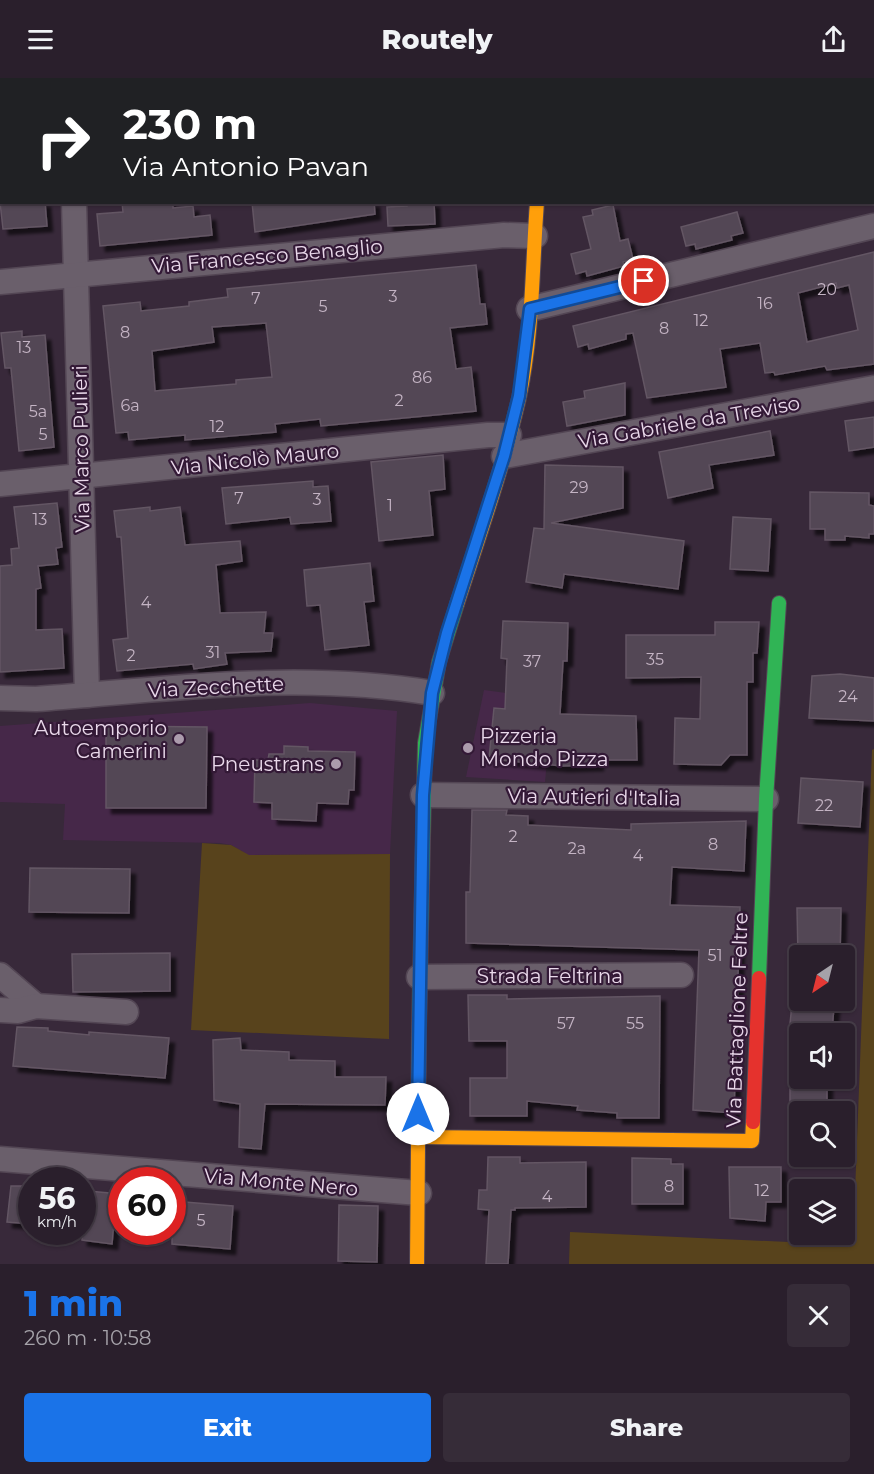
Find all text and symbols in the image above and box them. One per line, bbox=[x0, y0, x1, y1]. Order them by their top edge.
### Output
icon: menu bbox=[24, 23, 57, 56]
text: Routely bbox=[382, 23, 492, 56]
icon: share bbox=[817, 23, 850, 56]
text: 230 m bbox=[123, 98, 257, 150]
icon: right bbox=[24, 102, 102, 180]
text: Via Antonio Pavan bbox=[123, 150, 369, 183]
street label: Via Francesco Benaglio bbox=[150, 234, 384, 278]
pin bbox=[618, 255, 669, 306]
icon: arrive bbox=[627, 264, 660, 297]
house number: 20 bbox=[817, 280, 837, 299]
house number: 3 bbox=[388, 287, 398, 306]
house number: 7 bbox=[251, 289, 261, 308]
house number: 16 bbox=[757, 294, 773, 313]
house number: 5 bbox=[318, 297, 328, 316]
house number: 12 bbox=[694, 311, 708, 330]
house number: 8 bbox=[659, 319, 669, 338]
house number: 8 bbox=[120, 323, 130, 342]
house number: 13 bbox=[17, 338, 31, 357]
street label: Via Marco Pulieri bbox=[68, 365, 94, 533]
house number: 86 bbox=[412, 368, 432, 387]
house number: 2 bbox=[394, 391, 404, 410]
street label: Via Gabriele da Treviso bbox=[576, 391, 802, 453]
house number: 6a bbox=[120, 396, 140, 415]
house number: 5a bbox=[29, 402, 47, 421]
house number: 12 bbox=[210, 417, 224, 436]
house number: 5 bbox=[38, 425, 48, 444]
street label: Via Nicolò Mauro bbox=[170, 438, 340, 480]
house number: 29 bbox=[570, 478, 588, 497]
house number: 7 bbox=[234, 489, 244, 508]
house number: 3 bbox=[312, 490, 322, 509]
house number: 1 bbox=[387, 496, 393, 515]
house number: 13 bbox=[33, 510, 47, 529]
house number: 4 bbox=[141, 593, 152, 612]
house number: 31 bbox=[206, 643, 220, 662]
house number: 2 bbox=[126, 646, 136, 665]
house number: 35 bbox=[646, 650, 664, 669]
house number: 37 bbox=[523, 652, 541, 671]
street label: Via Zecchette bbox=[147, 671, 285, 703]
house number: 24 bbox=[838, 687, 858, 706]
place label: Autoemporio Camerini bbox=[34, 716, 167, 763]
place label: Pizzeria Mondo Pizza bbox=[480, 724, 608, 771]
marker: Autoemporio Camerini bbox=[172, 732, 186, 746]
marker: Pizzeria Mondo Pizza bbox=[461, 741, 475, 755]
place label: Pneustrans bbox=[211, 752, 324, 776]
marker: Pneustrans bbox=[329, 757, 343, 771]
street label: Via Autieri d'Italia bbox=[507, 783, 681, 811]
house number: 22 bbox=[815, 796, 833, 815]
house number: 2 bbox=[508, 827, 518, 846]
house number: 8 bbox=[708, 835, 718, 854]
house number: 2a bbox=[568, 839, 586, 858]
house number: 4 bbox=[633, 846, 644, 865]
street label: Via Battaglione Feltre bbox=[721, 912, 753, 1128]
north arrow bbox=[789, 945, 855, 1011]
map controls bbox=[789, 945, 855, 1245]
house number: 51 bbox=[708, 946, 722, 965]
street label: Strada Feltrina bbox=[477, 964, 623, 988]
house number: 57 bbox=[557, 1014, 575, 1033]
house number: 55 bbox=[626, 1014, 644, 1033]
button: sound bbox=[789, 1023, 855, 1089]
position arrow bbox=[386, 1082, 450, 1146]
button: search bbox=[789, 1101, 855, 1167]
street label: Via Monte Nero bbox=[203, 1163, 359, 1201]
speed limit sign: 60 bbox=[108, 1167, 186, 1245]
house number: 8 bbox=[664, 1177, 674, 1196]
button: layers bbox=[789, 1179, 855, 1245]
text: 56 bbox=[39, 1180, 75, 1217]
house number: 12 bbox=[755, 1181, 769, 1200]
house number: 4 bbox=[542, 1187, 553, 1206]
house number: 5 bbox=[196, 1211, 206, 1230]
text: km/h bbox=[37, 1212, 77, 1231]
text: 1 min bbox=[24, 1281, 123, 1325]
button: close bbox=[787, 1284, 850, 1347]
text: 260 m · 10:58 bbox=[24, 1326, 152, 1350]
button: Exit bbox=[24, 1393, 431, 1462]
button: Share bbox=[443, 1393, 850, 1462]

